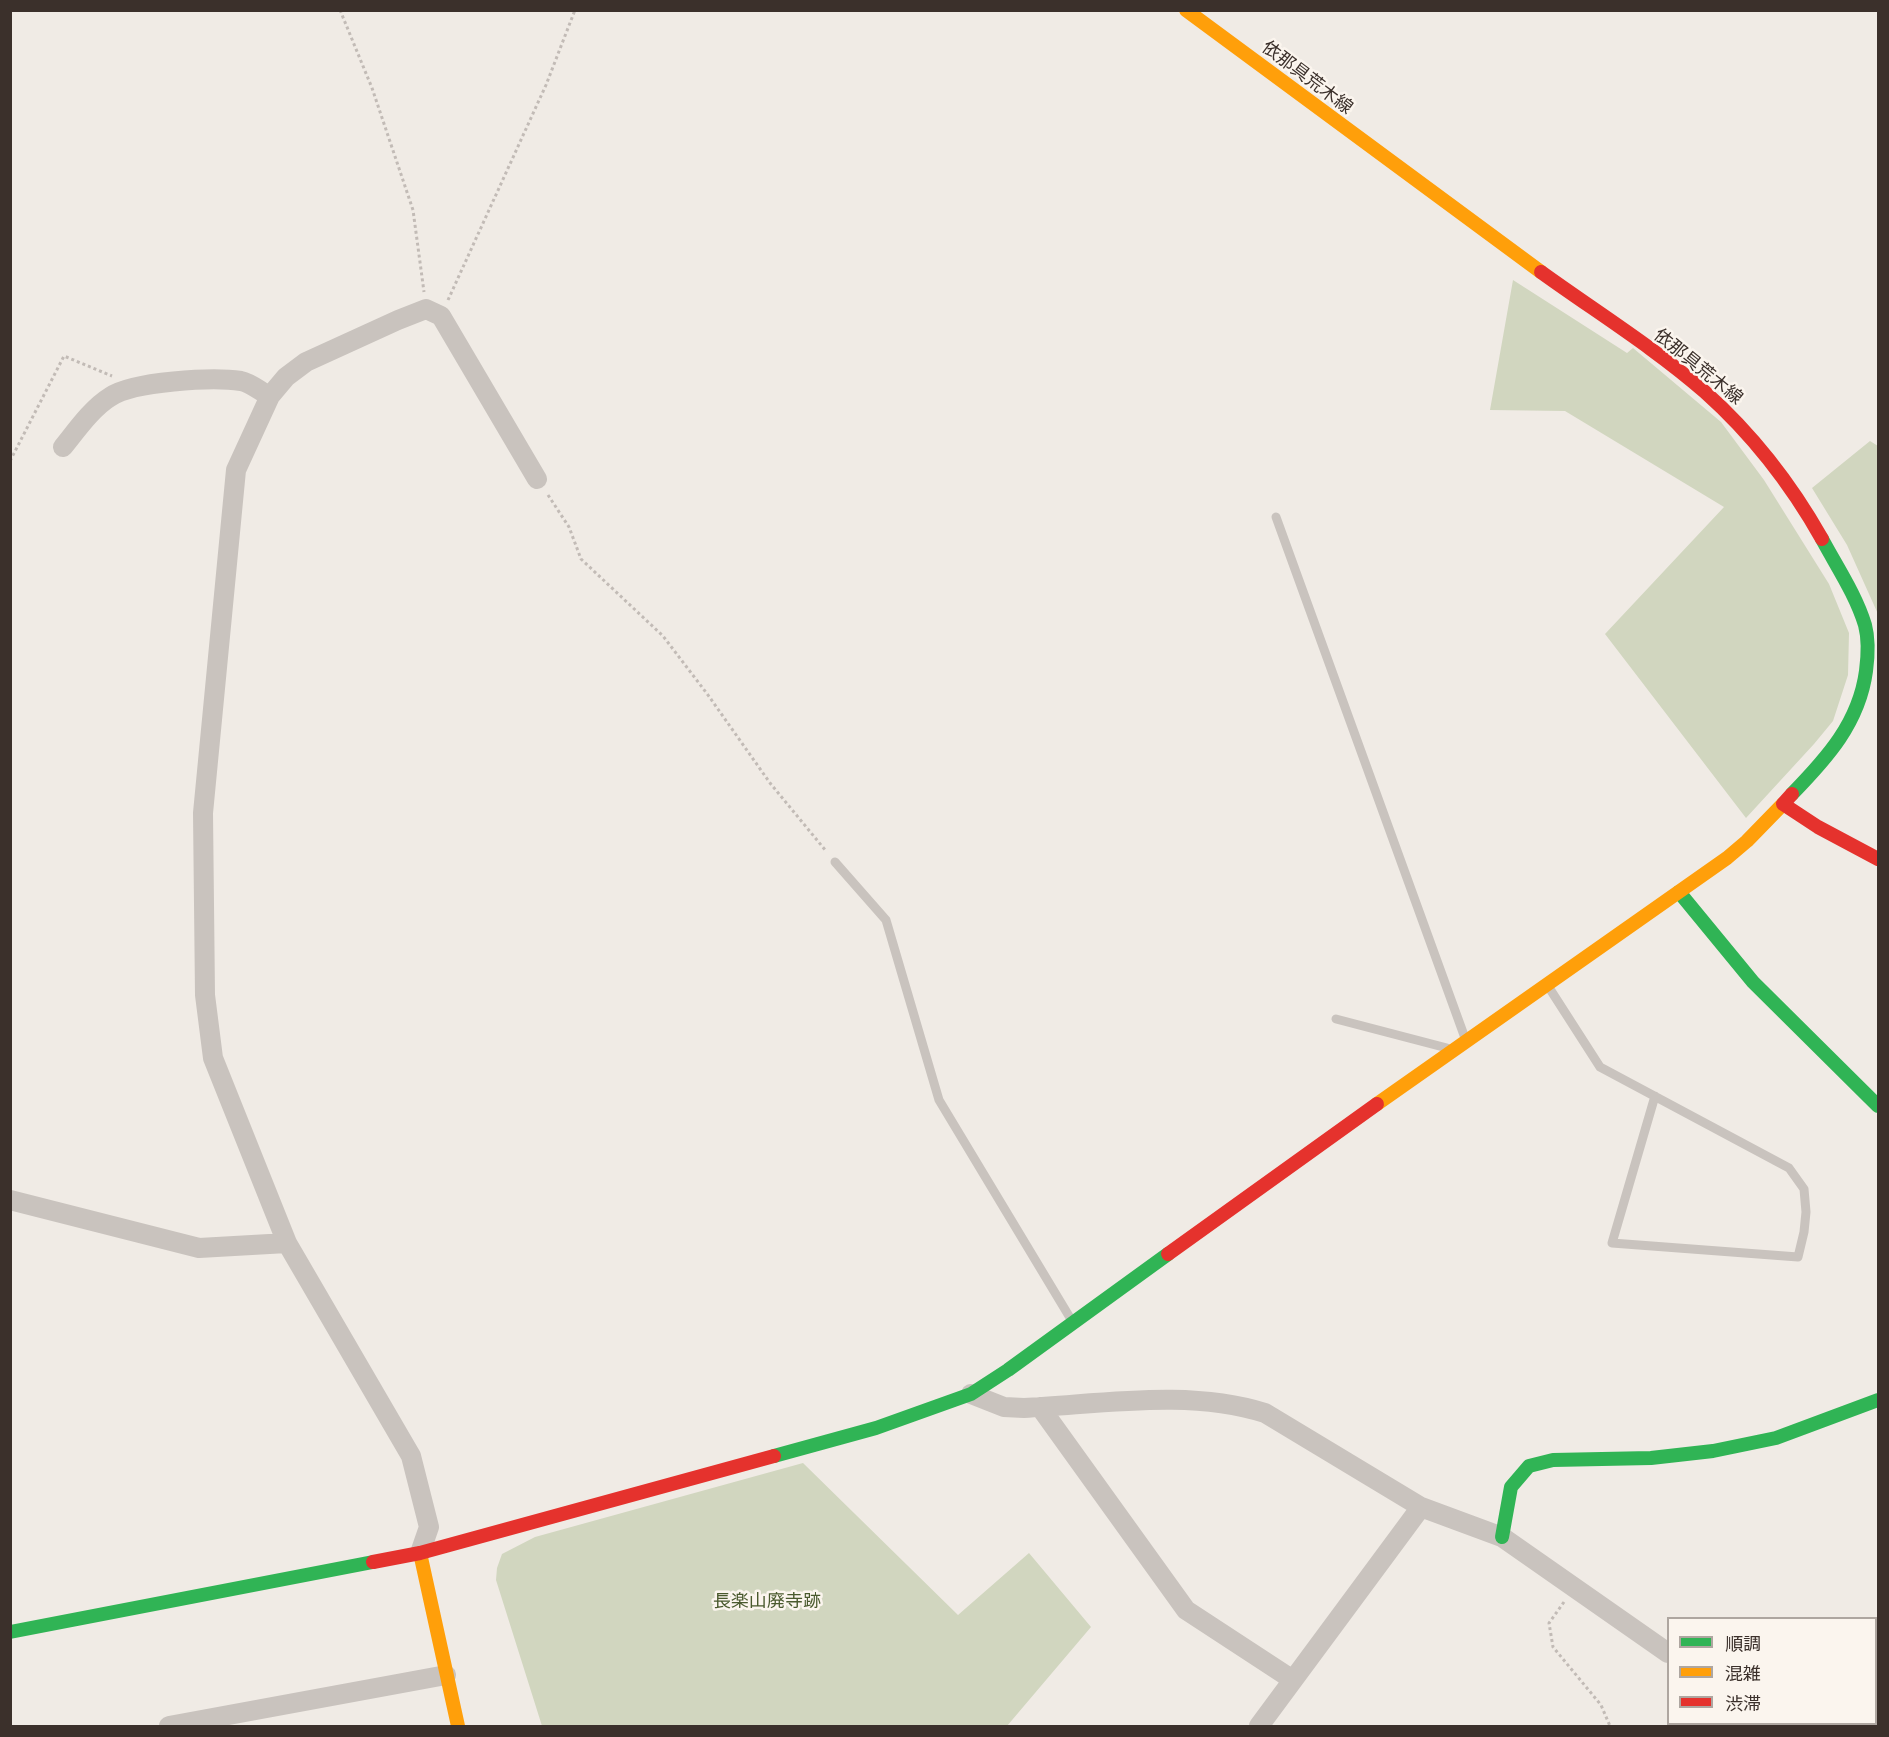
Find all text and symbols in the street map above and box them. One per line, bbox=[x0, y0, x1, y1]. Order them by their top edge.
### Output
street label: 依那具荒木線 bbox=[1257, 37, 1357, 119]
street label: 依那具荒木線 bbox=[1649, 325, 1747, 409]
park label: 長楽山廃寺跡 bbox=[713, 1591, 821, 1613]
legend bbox=[1667, 1617, 1877, 1725]
text: 順調 bbox=[1725, 1631, 1761, 1655]
text: 混雑 bbox=[1725, 1661, 1761, 1685]
text: 渋滞 bbox=[1725, 1691, 1761, 1715]

